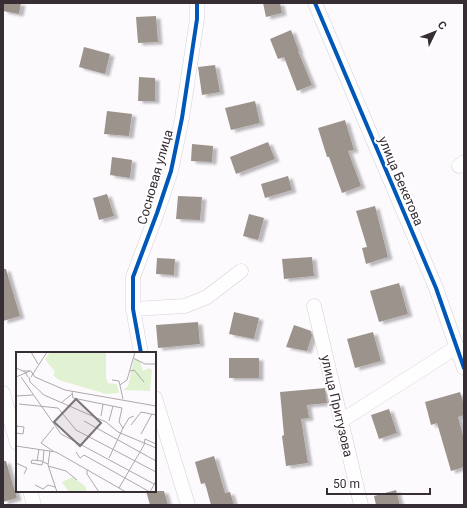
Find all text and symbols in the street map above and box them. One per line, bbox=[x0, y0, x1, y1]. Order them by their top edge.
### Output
north arrow bbox=[415, 12, 455, 52]
text: С bbox=[435, 18, 449, 33]
street label: Сосновая улица bbox=[134, 128, 176, 226]
street label: улица Бекетова bbox=[375, 134, 427, 228]
inset map bbox=[16, 352, 156, 492]
street label: улица Притузова bbox=[318, 354, 356, 458]
scale bar bbox=[327, 470, 430, 496]
text: 50 m bbox=[333, 477, 360, 491]

